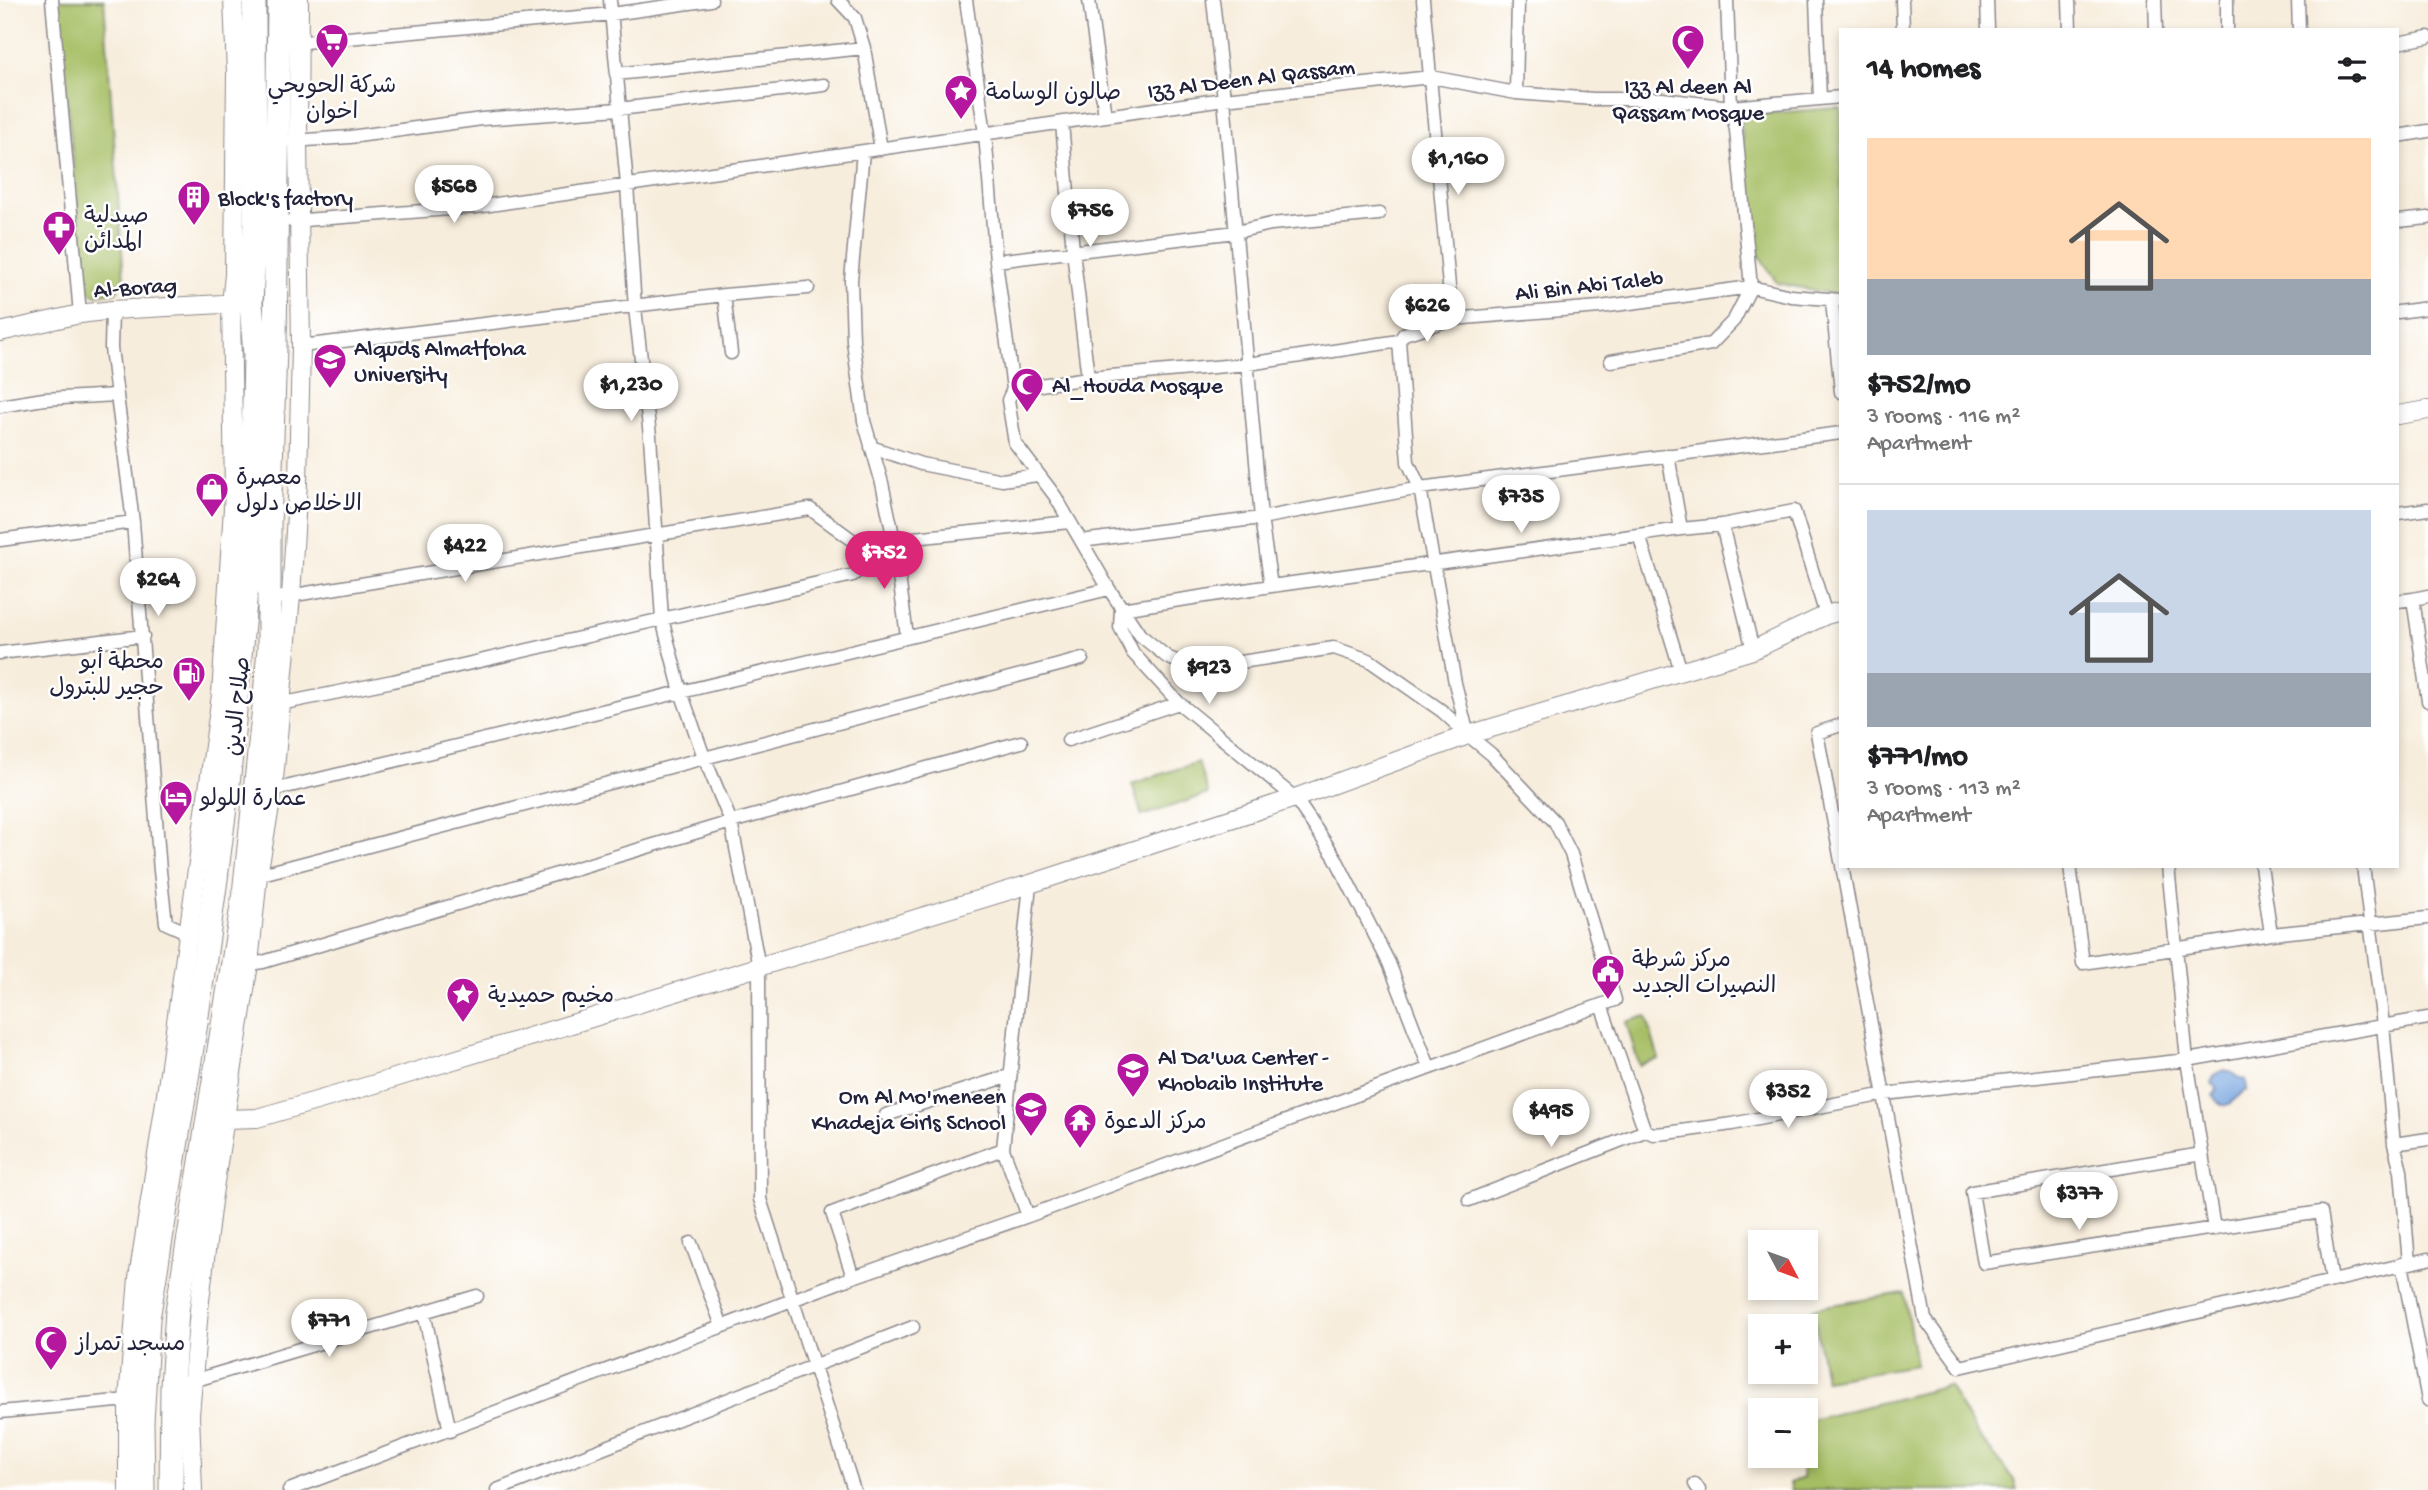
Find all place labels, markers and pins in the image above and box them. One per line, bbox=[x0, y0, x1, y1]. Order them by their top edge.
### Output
supermarket icon: شركة الحويحي اخوان bbox=[313, 21, 351, 70]
mosque icon: Izz Al deen Al Qassam Mosque bbox=[1669, 22, 1707, 71]
place icon: صالون الوسامة bbox=[942, 72, 980, 121]
place label: شركة الحويحي اخوان bbox=[268, 74, 396, 127]
place label: Izz Al deen Al Qassam Mosque bbox=[1612, 75, 1765, 128]
place label: صالون الوسامة bbox=[986, 81, 1121, 108]
pin: $1,160 bbox=[1401, 138, 1515, 197]
pin: $568 bbox=[413, 166, 495, 225]
building icon: Block's factory bbox=[175, 178, 213, 227]
place label: Block's factory bbox=[217, 187, 353, 214]
pin: $756 bbox=[1049, 190, 1131, 249]
place label: صيدلية المدائن bbox=[84, 204, 149, 257]
pharmacy icon: صيدلية المدائن bbox=[40, 208, 78, 257]
pin: $626 bbox=[1386, 284, 1468, 344]
place label: Alquds Almatfoha University bbox=[354, 337, 527, 390]
school or university icon: Alquds Almatfoha University bbox=[311, 341, 349, 390]
pin: $1,230 bbox=[574, 364, 688, 423]
mosque icon: Al_Houda Mosque bbox=[1008, 365, 1046, 414]
place label: Al_Houda Mosque bbox=[1052, 374, 1224, 401]
place label: معصرة الاخلاص دلول bbox=[236, 466, 362, 519]
shop icon: معصرة الاخلاص دلول bbox=[193, 470, 231, 519]
pin: $735 bbox=[1480, 476, 1562, 535]
pin: $422 bbox=[424, 524, 506, 584]
pin: $752 bbox=[843, 532, 925, 591]
pin: $264 bbox=[117, 558, 199, 618]
place label: محطة أبو حجير للبترول bbox=[49, 646, 164, 703]
pin: $923 bbox=[1168, 646, 1250, 706]
fuel station icon: محطة أبو حجير للبترول bbox=[170, 654, 208, 703]
hotel icon: عمارة اللولو bbox=[157, 778, 195, 827]
place label: عمارة اللولو bbox=[199, 787, 308, 814]
place label: مركز شرطة النصيرات الجديد bbox=[1632, 948, 1776, 1001]
public building icon: مركز شرطة النصيرات الجديد bbox=[1589, 952, 1627, 1001]
place icon: مخيم حميدية bbox=[444, 975, 482, 1024]
place label: مخيم حميدية bbox=[488, 984, 614, 1012]
place label: Al Da'wa Center - Khobaib Institute bbox=[1158, 1046, 1329, 1099]
school or university icon: Al Da'wa Center - Khobaib Institute bbox=[1114, 1050, 1152, 1099]
pin: $352 bbox=[1747, 1070, 1829, 1130]
place label: Om Al Mo'meneen Khadeja Girls School bbox=[812, 1085, 1006, 1138]
school or university icon: Om Al Mo'meneen Khadeja Girls School bbox=[1012, 1089, 1050, 1138]
pin: $495 bbox=[1510, 1090, 1592, 1149]
temple icon: مركز الدعوة bbox=[1061, 1101, 1099, 1150]
place label: مركز الدعوة bbox=[1104, 1110, 1207, 1137]
pin: $377 bbox=[2038, 1172, 2120, 1232]
pin: $771 bbox=[288, 1300, 370, 1359]
mosque icon: مسجد تمراز bbox=[32, 1323, 70, 1372]
place label: مسجد تمراز bbox=[74, 1332, 186, 1359]

